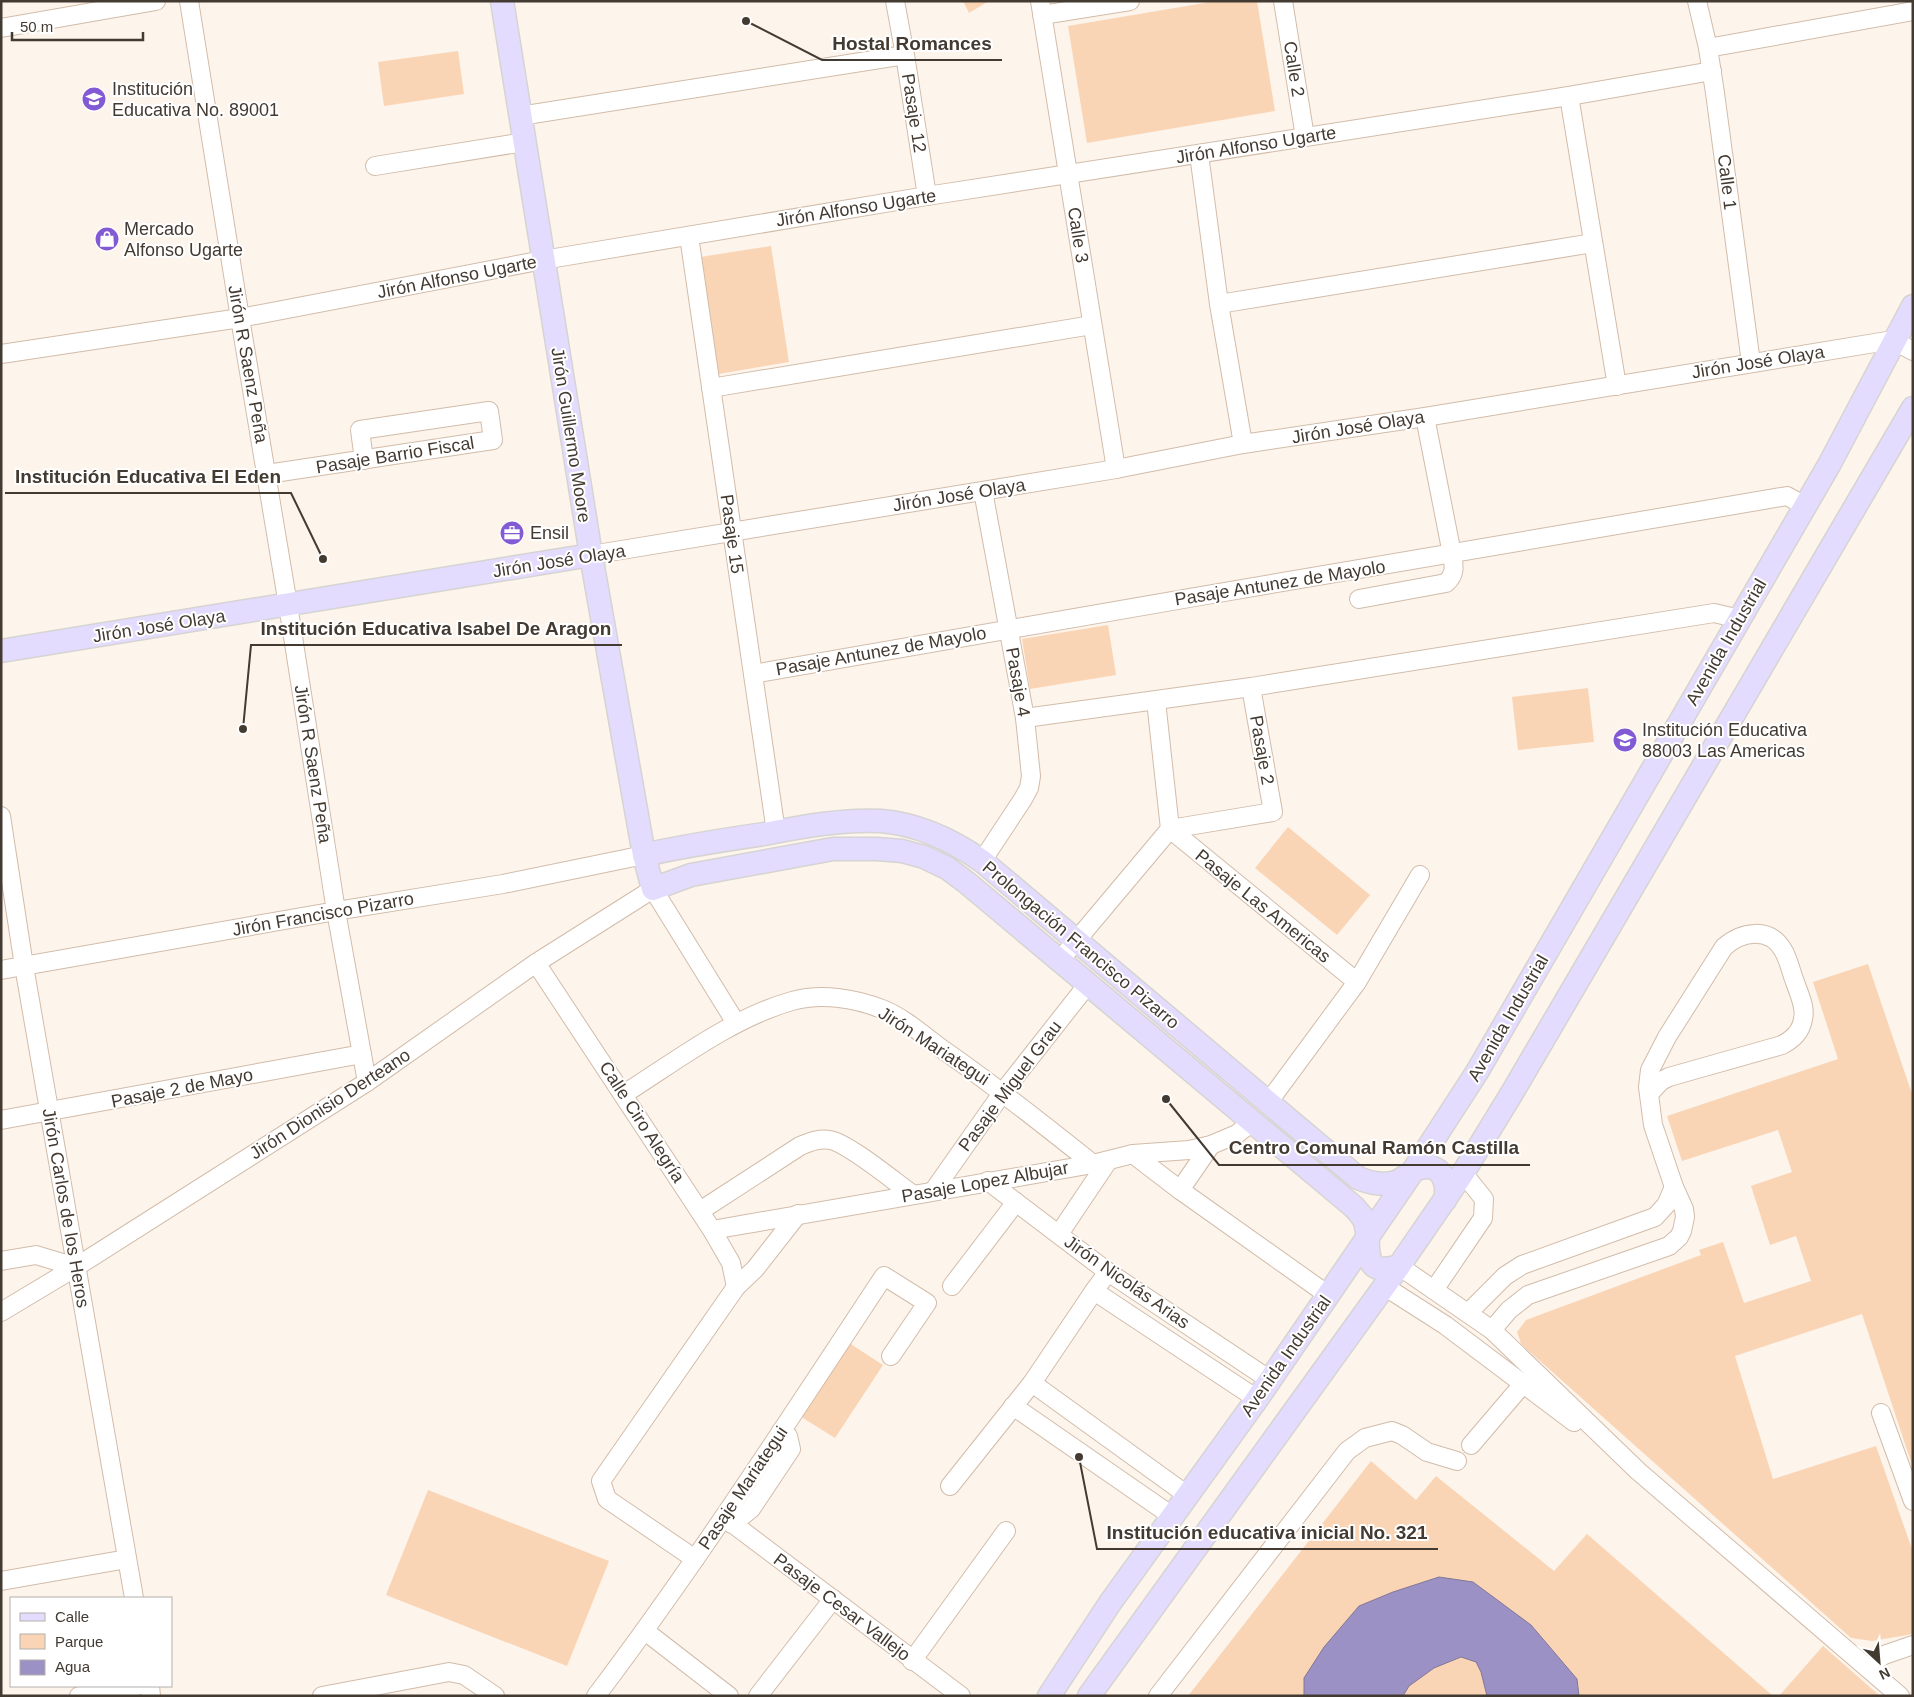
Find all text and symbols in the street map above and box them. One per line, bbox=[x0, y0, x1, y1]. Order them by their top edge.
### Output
scale bar bbox=[12, 10, 144, 42]
text: 50 m bbox=[20, 18, 53, 35]
callout: Hostal Romances bbox=[822, 26, 1002, 60]
text: Hostal Romances bbox=[832, 33, 992, 54]
street label: Calle 2 bbox=[1280, 40, 1308, 98]
street label: Pasaje 12 bbox=[898, 72, 930, 154]
place label: Institución Educativa No. 89001 bbox=[112, 79, 279, 120]
school or university icon: Institución Educativa No. 89001 bbox=[81, 86, 107, 112]
street label: Jirón Alfonso Ugarte bbox=[1174, 122, 1338, 168]
street label: Calle 1 bbox=[1714, 153, 1740, 211]
street label: Jirón Alfonso Ugarte bbox=[774, 185, 938, 231]
street label: Calle 3 bbox=[1064, 206, 1092, 264]
place label: Mercado Alfonso Ugarte bbox=[124, 219, 243, 260]
shop icon: Mercado Alfonso Ugarte bbox=[94, 226, 120, 252]
street label: Jirón Alfonso Ugarte bbox=[376, 252, 538, 302]
street label: Jirón R Saenz Peña bbox=[224, 283, 272, 446]
street label: Jirón José Olaya bbox=[1690, 341, 1827, 382]
street label: Jirón Guillermo Moore bbox=[547, 346, 595, 524]
street label: Jirón José Olaya bbox=[1290, 406, 1427, 447]
street label: Pasaje Barrio Fiscal bbox=[314, 433, 476, 477]
callout: Institución Educativa El Eden bbox=[5, 459, 291, 493]
text: Institución Educativa El Eden bbox=[15, 466, 281, 487]
street label: Jirón José Olaya bbox=[891, 474, 1028, 515]
street label: Pasaje 15 bbox=[717, 493, 747, 575]
office icon: Ensil bbox=[499, 520, 525, 546]
place label: Ensil bbox=[530, 523, 569, 543]
street label: Jirón José Olaya bbox=[491, 540, 628, 581]
street label: Pasaje Antunez de Mayolo bbox=[1173, 556, 1387, 610]
street label: Avenida Industrial bbox=[1682, 575, 1770, 709]
street label: Jirón José Olaya bbox=[91, 605, 228, 646]
callout: Institución Educativa Isabel De Aragon bbox=[251, 611, 622, 645]
text: Institución Educativa Isabel De Aragon bbox=[261, 618, 611, 639]
street label: Pasaje Antunez de Mayolo bbox=[774, 623, 988, 679]
street label: Pasaje 4 bbox=[1002, 646, 1034, 718]
street label: Jirón R Saenz Peña bbox=[291, 683, 336, 846]
street label: Pasaje 2 bbox=[1246, 714, 1278, 786]
place label: Institución Educativa 88003 Las Americas bbox=[1642, 720, 1808, 761]
school or university icon: Institución Educativa 88003 Las Americas bbox=[1612, 727, 1638, 753]
street label: Pasaje Las Americas bbox=[1191, 845, 1335, 967]
street label: Prolongación Francisco Pizarro bbox=[979, 857, 1183, 1033]
street label: Jirón Francisco Pizarro bbox=[231, 888, 415, 940]
street label: Avenida Industrial bbox=[1464, 951, 1552, 1085]
street label: Jirón Mariategui bbox=[875, 1003, 993, 1089]
street label: Pasaje Miguel Grau bbox=[954, 1017, 1066, 1155]
street label: Jirón Dionisio Derteano bbox=[246, 1045, 414, 1163]
street label: Calle Ciro Alegría bbox=[595, 1058, 689, 1187]
street label: Pasaje 2 de Mayo bbox=[109, 1064, 255, 1112]
street label: Jirón Carlos de los Heros bbox=[39, 1107, 93, 1309]
callout: Centro Comunal Ramón Castilla bbox=[1219, 1131, 1530, 1165]
text: Centro Comunal Ramón Castilla bbox=[1229, 1137, 1520, 1158]
street label: Pasaje Lopez Albujar bbox=[900, 1157, 1070, 1207]
street label: Jirón Nicolás Arias bbox=[1061, 1231, 1193, 1333]
street label: Avenida Industrial bbox=[1237, 1292, 1335, 1420]
street label: Pasaje Mariategui bbox=[694, 1423, 792, 1553]
callout: Institución educativa inicial No. 321 bbox=[1097, 1515, 1438, 1549]
text: Institución educativa inicial No. 321 bbox=[1107, 1522, 1428, 1543]
street label: Pasaje Cesar Vallejo bbox=[770, 1549, 914, 1665]
legend bbox=[10, 1597, 172, 1687]
text: Calle bbox=[55, 1608, 89, 1625]
text: Parque bbox=[55, 1633, 103, 1650]
north arrow bbox=[1854, 1637, 1904, 1687]
text: Agua bbox=[55, 1658, 91, 1675]
text: N bbox=[1877, 1664, 1893, 1683]

